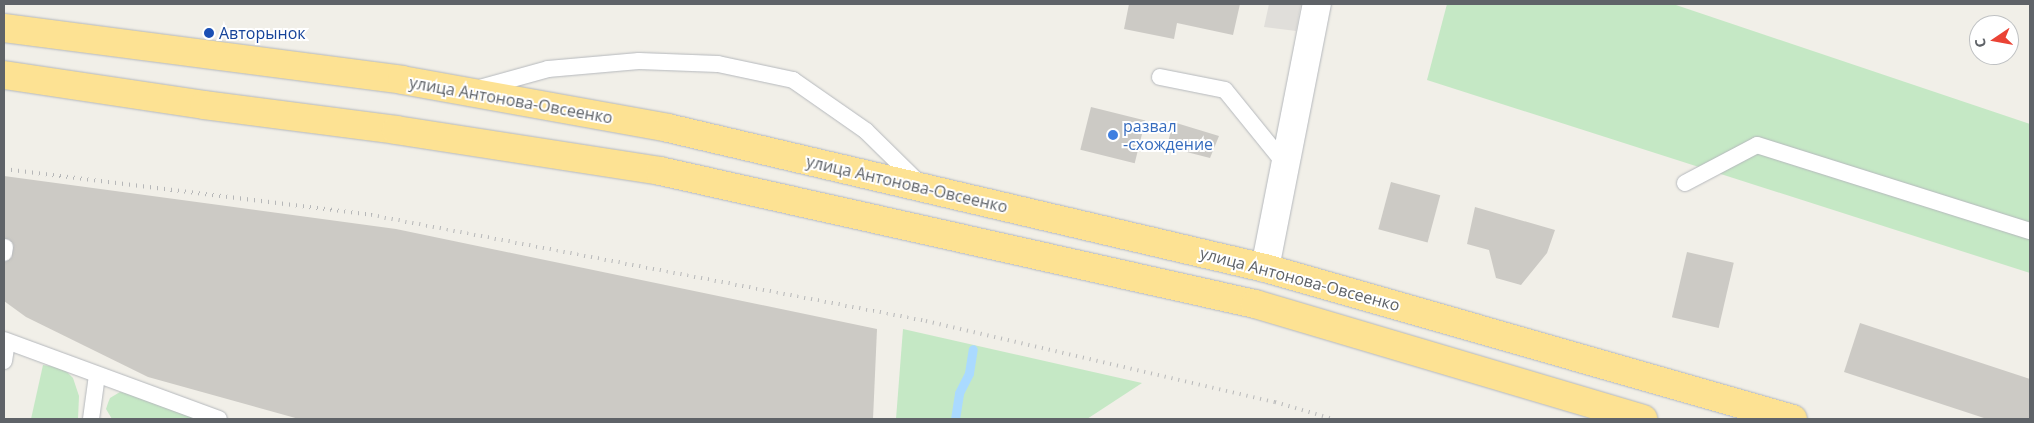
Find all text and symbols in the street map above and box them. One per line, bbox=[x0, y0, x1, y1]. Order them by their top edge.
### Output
north arrow bbox=[1969, 15, 2019, 65]
place label: Авторынок bbox=[219, 23, 306, 43]
marker: Авторынок bbox=[203, 27, 215, 39]
text: С bbox=[1970, 37, 1990, 49]
street label: улица Антонова-Овсеенко bbox=[408, 73, 614, 127]
place label: развал -схождение bbox=[1123, 116, 1213, 154]
marker: развал -схождение bbox=[1107, 129, 1119, 141]
street label: улица Антонова-Овсеенко bbox=[804, 151, 1010, 217]
street label: улица Антонова-Овсеенко bbox=[1198, 243, 1402, 315]

